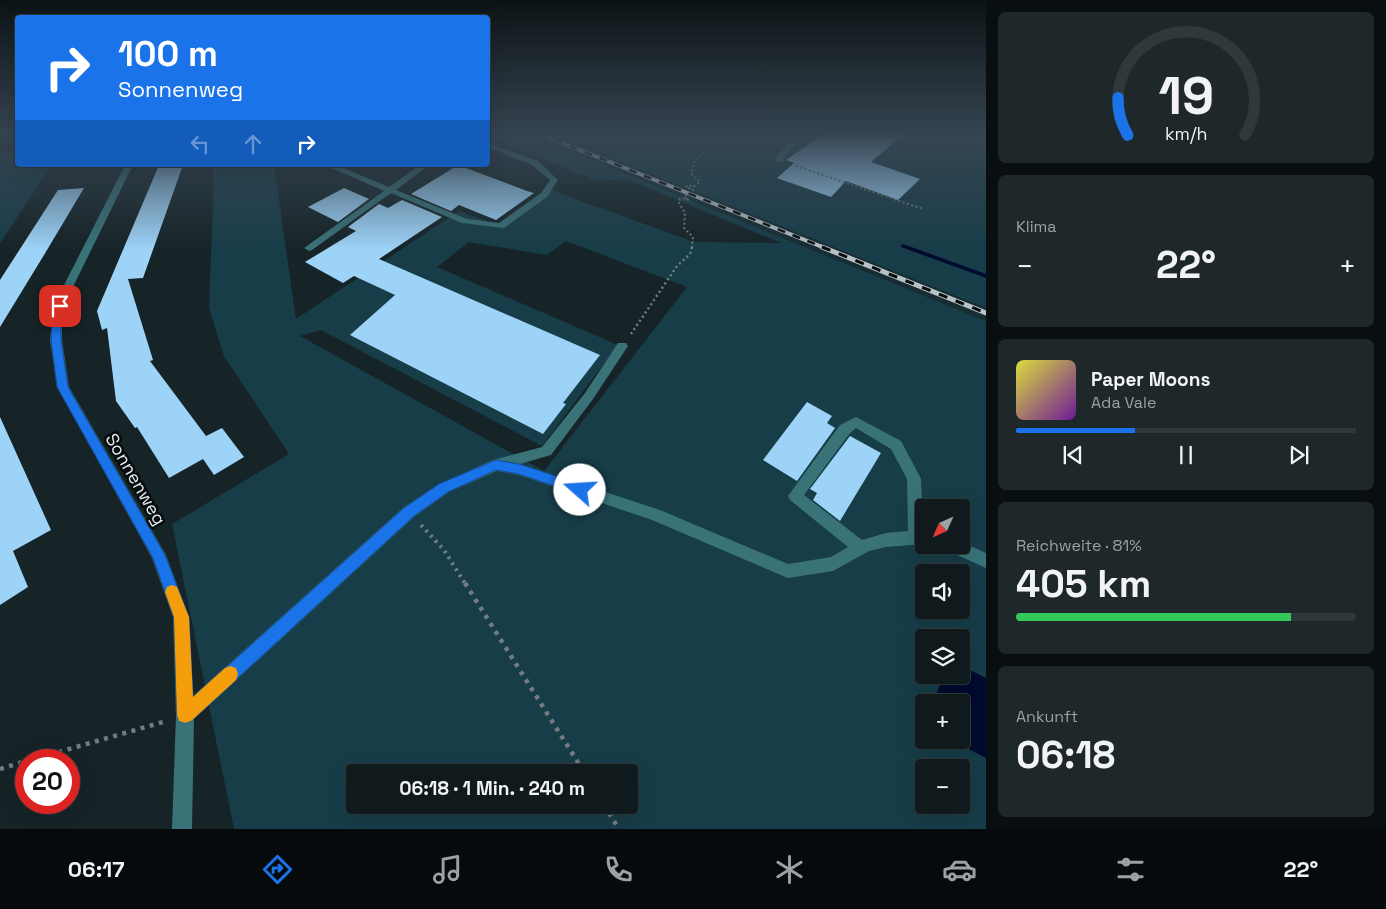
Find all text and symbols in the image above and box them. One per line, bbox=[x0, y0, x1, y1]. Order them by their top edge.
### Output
text: 100 m bbox=[118, 32, 218, 76]
icon: right bbox=[35, 35, 100, 100]
text: 19 bbox=[1158, 63, 1214, 129]
text: Sonnenweg bbox=[118, 75, 243, 103]
text: km/h bbox=[1165, 122, 1207, 145]
icon: left bbox=[186, 130, 214, 158]
icon: ahead bbox=[239, 130, 267, 158]
icon: right bbox=[292, 130, 320, 158]
text: Klima bbox=[1016, 216, 1057, 237]
text: 22° bbox=[1156, 241, 1216, 289]
text: − bbox=[1016, 248, 1033, 284]
text: + bbox=[1339, 248, 1356, 284]
pin bbox=[39, 285, 81, 327]
icon: arrive bbox=[46, 292, 74, 320]
text: Paper Moons bbox=[1091, 367, 1210, 392]
text: Ada Vale bbox=[1091, 392, 1156, 413]
street label: Sonnenweg bbox=[100, 429, 172, 529]
icon: previous bbox=[1059, 441, 1087, 469]
icon: pause bbox=[1172, 441, 1200, 469]
icon: next bbox=[1285, 441, 1313, 469]
position arrow bbox=[553, 463, 605, 515]
north arrow bbox=[915, 499, 970, 554]
map controls bbox=[915, 499, 970, 814]
text: Reichweite · 81% bbox=[1016, 535, 1142, 556]
text: 405 km bbox=[1016, 560, 1151, 608]
button: sound bbox=[915, 564, 970, 619]
button: layers bbox=[915, 629, 970, 684]
button: + bbox=[915, 694, 970, 749]
text: Ankunft bbox=[1016, 706, 1078, 727]
text: 06:18 bbox=[1016, 731, 1115, 779]
speed limit sign: 20 bbox=[15, 749, 80, 814]
button: − bbox=[915, 759, 970, 814]
text: 06:18 · 1 Min. · 240 m bbox=[399, 776, 585, 801]
icon: directions bbox=[260, 852, 295, 887]
icon: music bbox=[430, 852, 465, 887]
icon: phone bbox=[601, 852, 636, 887]
icon: climate bbox=[772, 852, 807, 887]
icon: car bbox=[942, 852, 977, 887]
icon: filters bbox=[1113, 852, 1148, 887]
text: 06:17 bbox=[68, 855, 124, 883]
text: 22° bbox=[1283, 855, 1318, 883]

